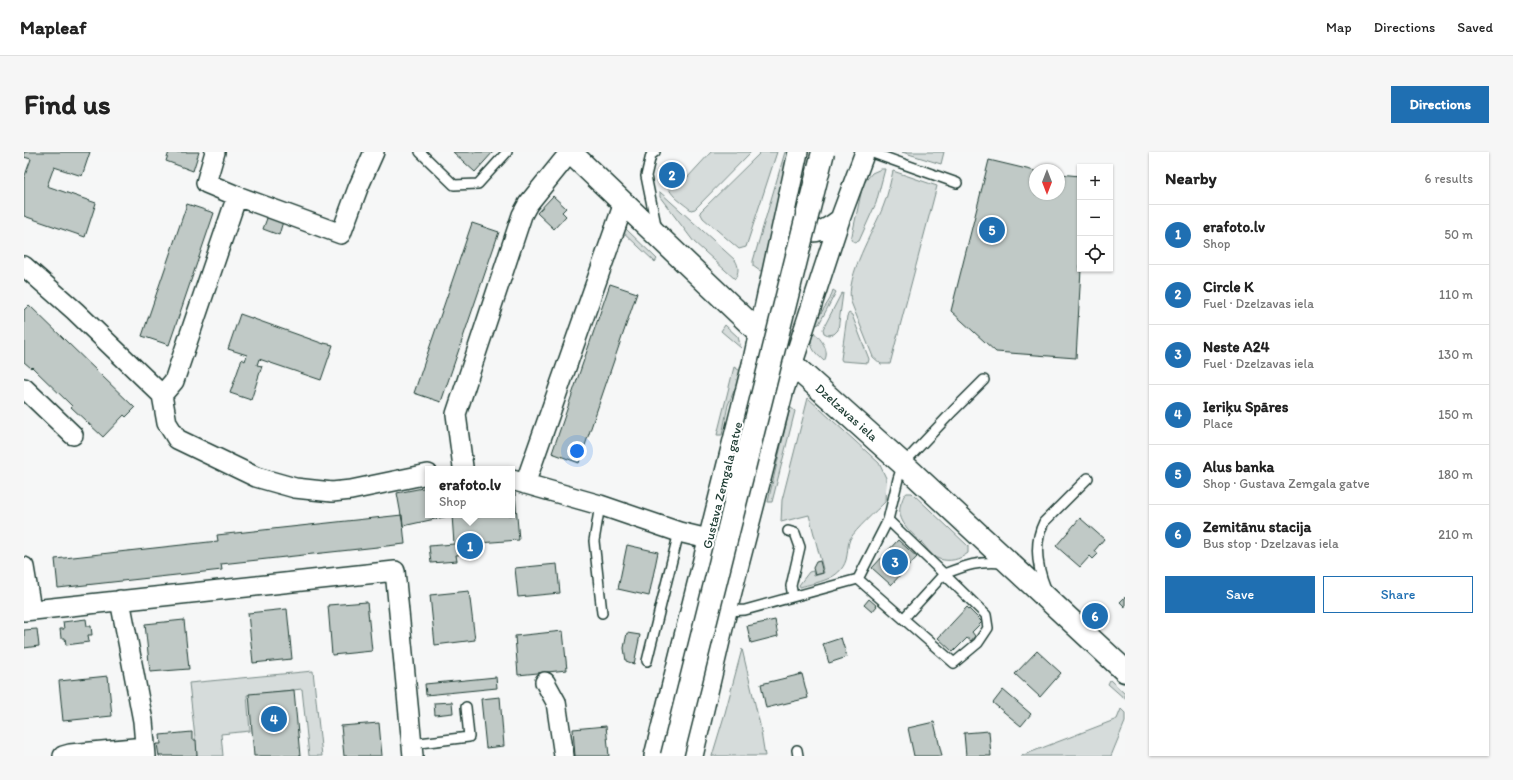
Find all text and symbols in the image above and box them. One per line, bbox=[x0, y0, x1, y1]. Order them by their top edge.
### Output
text: Mapleaf bbox=[20, 16, 86, 39]
text: Map bbox=[1326, 19, 1352, 36]
text: Directions bbox=[1374, 19, 1435, 36]
text: Saved bbox=[1457, 19, 1493, 36]
button: Directions bbox=[1391, 86, 1489, 123]
text: Find us bbox=[24, 87, 111, 121]
pin: 2 bbox=[659, 160, 685, 190]
north arrow bbox=[1029, 164, 1065, 200]
map controls bbox=[1077, 164, 1113, 272]
button: + bbox=[1077, 164, 1113, 200]
text: Nearby bbox=[1165, 168, 1217, 188]
text: 6 results bbox=[1425, 171, 1473, 186]
button: − bbox=[1077, 200, 1113, 236]
pin: 5 bbox=[979, 215, 1005, 245]
text: erafoto.lv bbox=[1203, 218, 1265, 236]
text: 1 bbox=[1175, 227, 1181, 242]
text: 50 m bbox=[1444, 227, 1473, 242]
button: locate bbox=[1077, 236, 1113, 272]
text: Shop bbox=[1203, 236, 1230, 251]
text: Circle K bbox=[1203, 278, 1254, 296]
text: 2 bbox=[1175, 287, 1181, 302]
text: 110 m bbox=[1439, 287, 1473, 302]
text: Fuel · Dzelzavas iela bbox=[1203, 296, 1314, 311]
text: Neste A24 bbox=[1203, 338, 1270, 356]
text: 3 bbox=[1174, 347, 1182, 362]
text: 130 m bbox=[1438, 347, 1473, 362]
text: Fuel · Dzelzavas iela bbox=[1203, 356, 1314, 371]
street label: Dzelzavas iela bbox=[813, 381, 881, 444]
text: Ieriķu Spāres bbox=[1203, 398, 1288, 416]
text: 4 bbox=[1174, 407, 1182, 422]
text: 150 m bbox=[1438, 407, 1473, 422]
text: Place bbox=[1203, 416, 1233, 431]
street label: Gustava Zemgala gatve bbox=[699, 420, 746, 550]
your location bbox=[567, 441, 587, 461]
text: Alus banka bbox=[1203, 458, 1274, 476]
popup bbox=[425, 466, 515, 518]
text: 5 bbox=[1175, 467, 1181, 482]
text: 180 m bbox=[1438, 467, 1473, 482]
text: erafoto.lv bbox=[439, 476, 501, 494]
text: Shop · Gustava Zemgala gatve bbox=[1203, 476, 1370, 491]
text: Shop bbox=[439, 494, 466, 509]
text: Zemitānu stacija bbox=[1203, 518, 1311, 536]
text: 6 bbox=[1175, 527, 1181, 542]
text: 210 m bbox=[1438, 527, 1473, 542]
pin: 1 bbox=[457, 531, 483, 561]
text: Bus stop · Dzelzavas iela bbox=[1203, 536, 1339, 551]
pin: 3 bbox=[882, 547, 908, 577]
button: Save bbox=[1165, 576, 1315, 613]
button: Share bbox=[1323, 576, 1473, 613]
pin: 6 bbox=[1082, 601, 1108, 631]
pin: 4 bbox=[261, 704, 287, 734]

